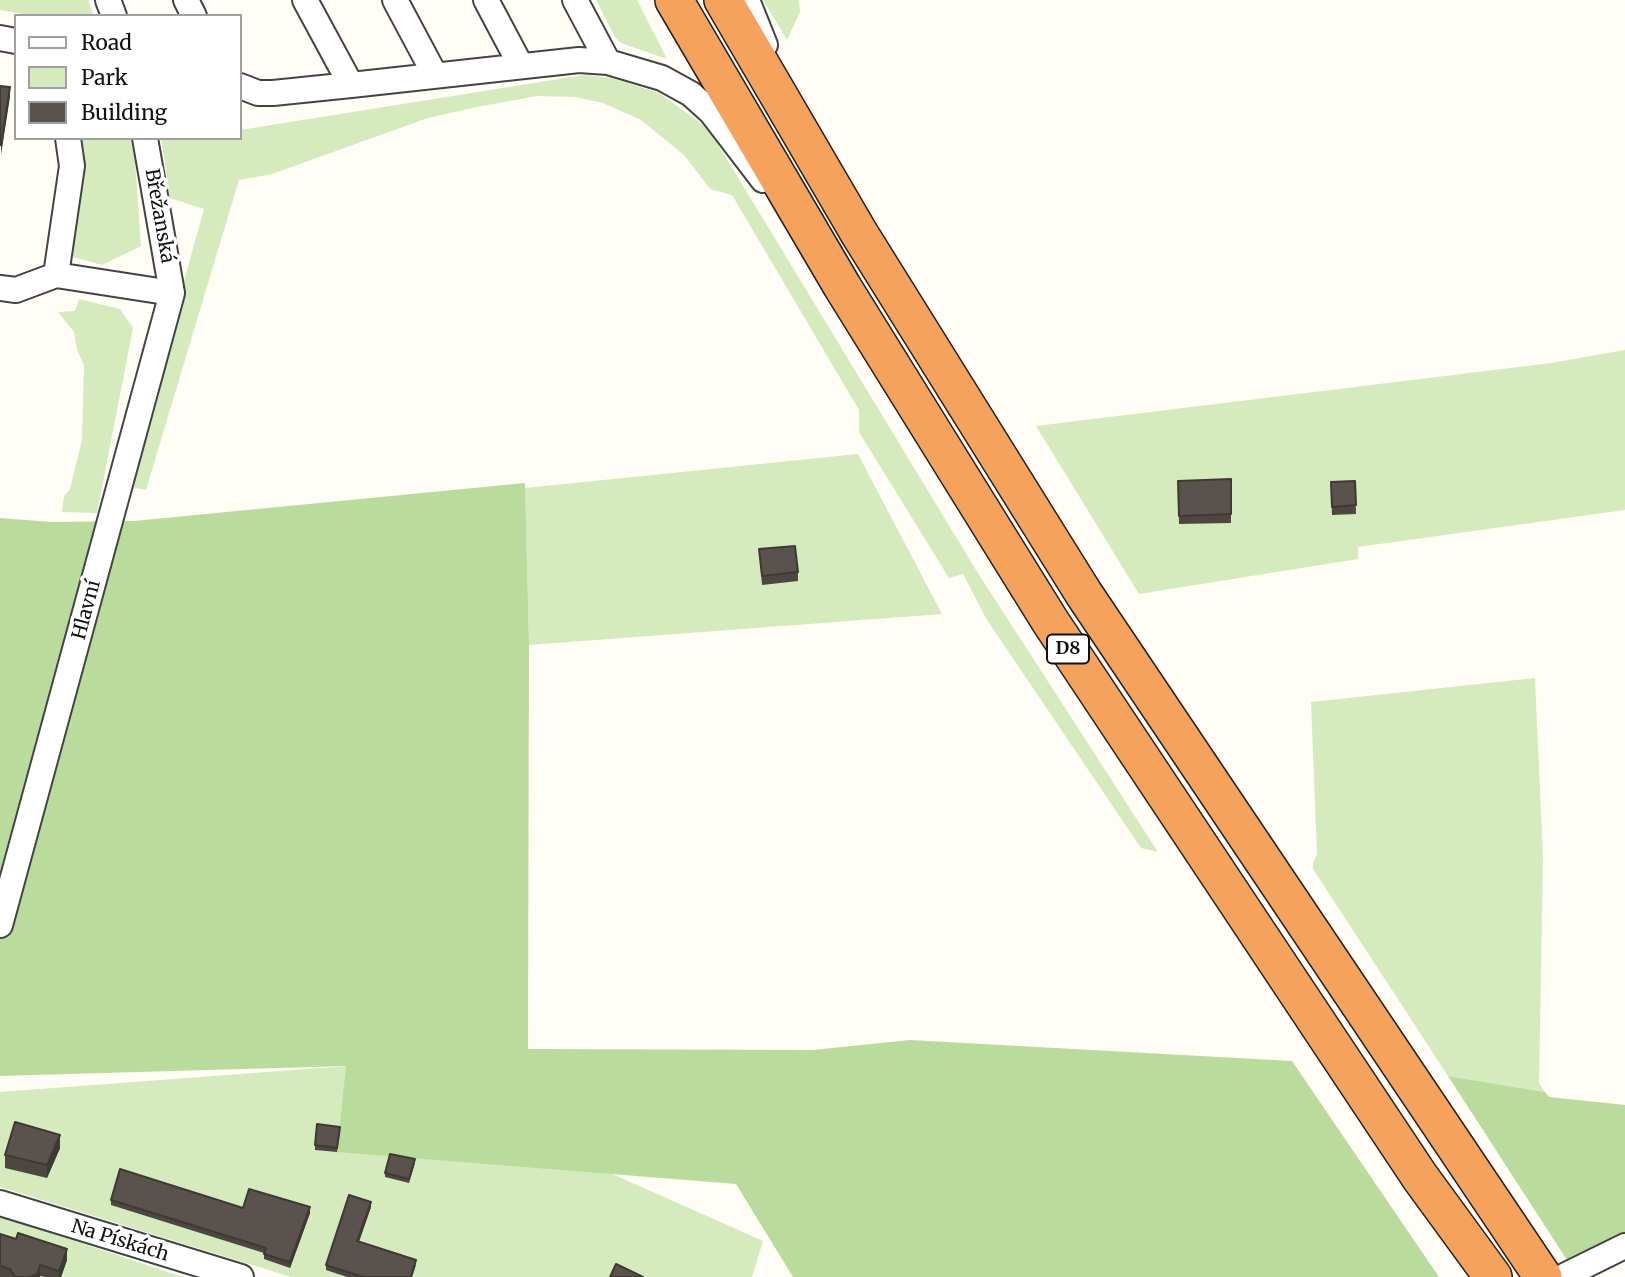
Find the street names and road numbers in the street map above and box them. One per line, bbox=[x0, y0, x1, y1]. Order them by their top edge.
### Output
street label: Břežanská bbox=[139, 167, 179, 265]
street label: Hlavní bbox=[68, 578, 106, 642]
road number: D8 bbox=[1047, 634, 1089, 664]
street label: Na Pískách bbox=[69, 1215, 171, 1267]

